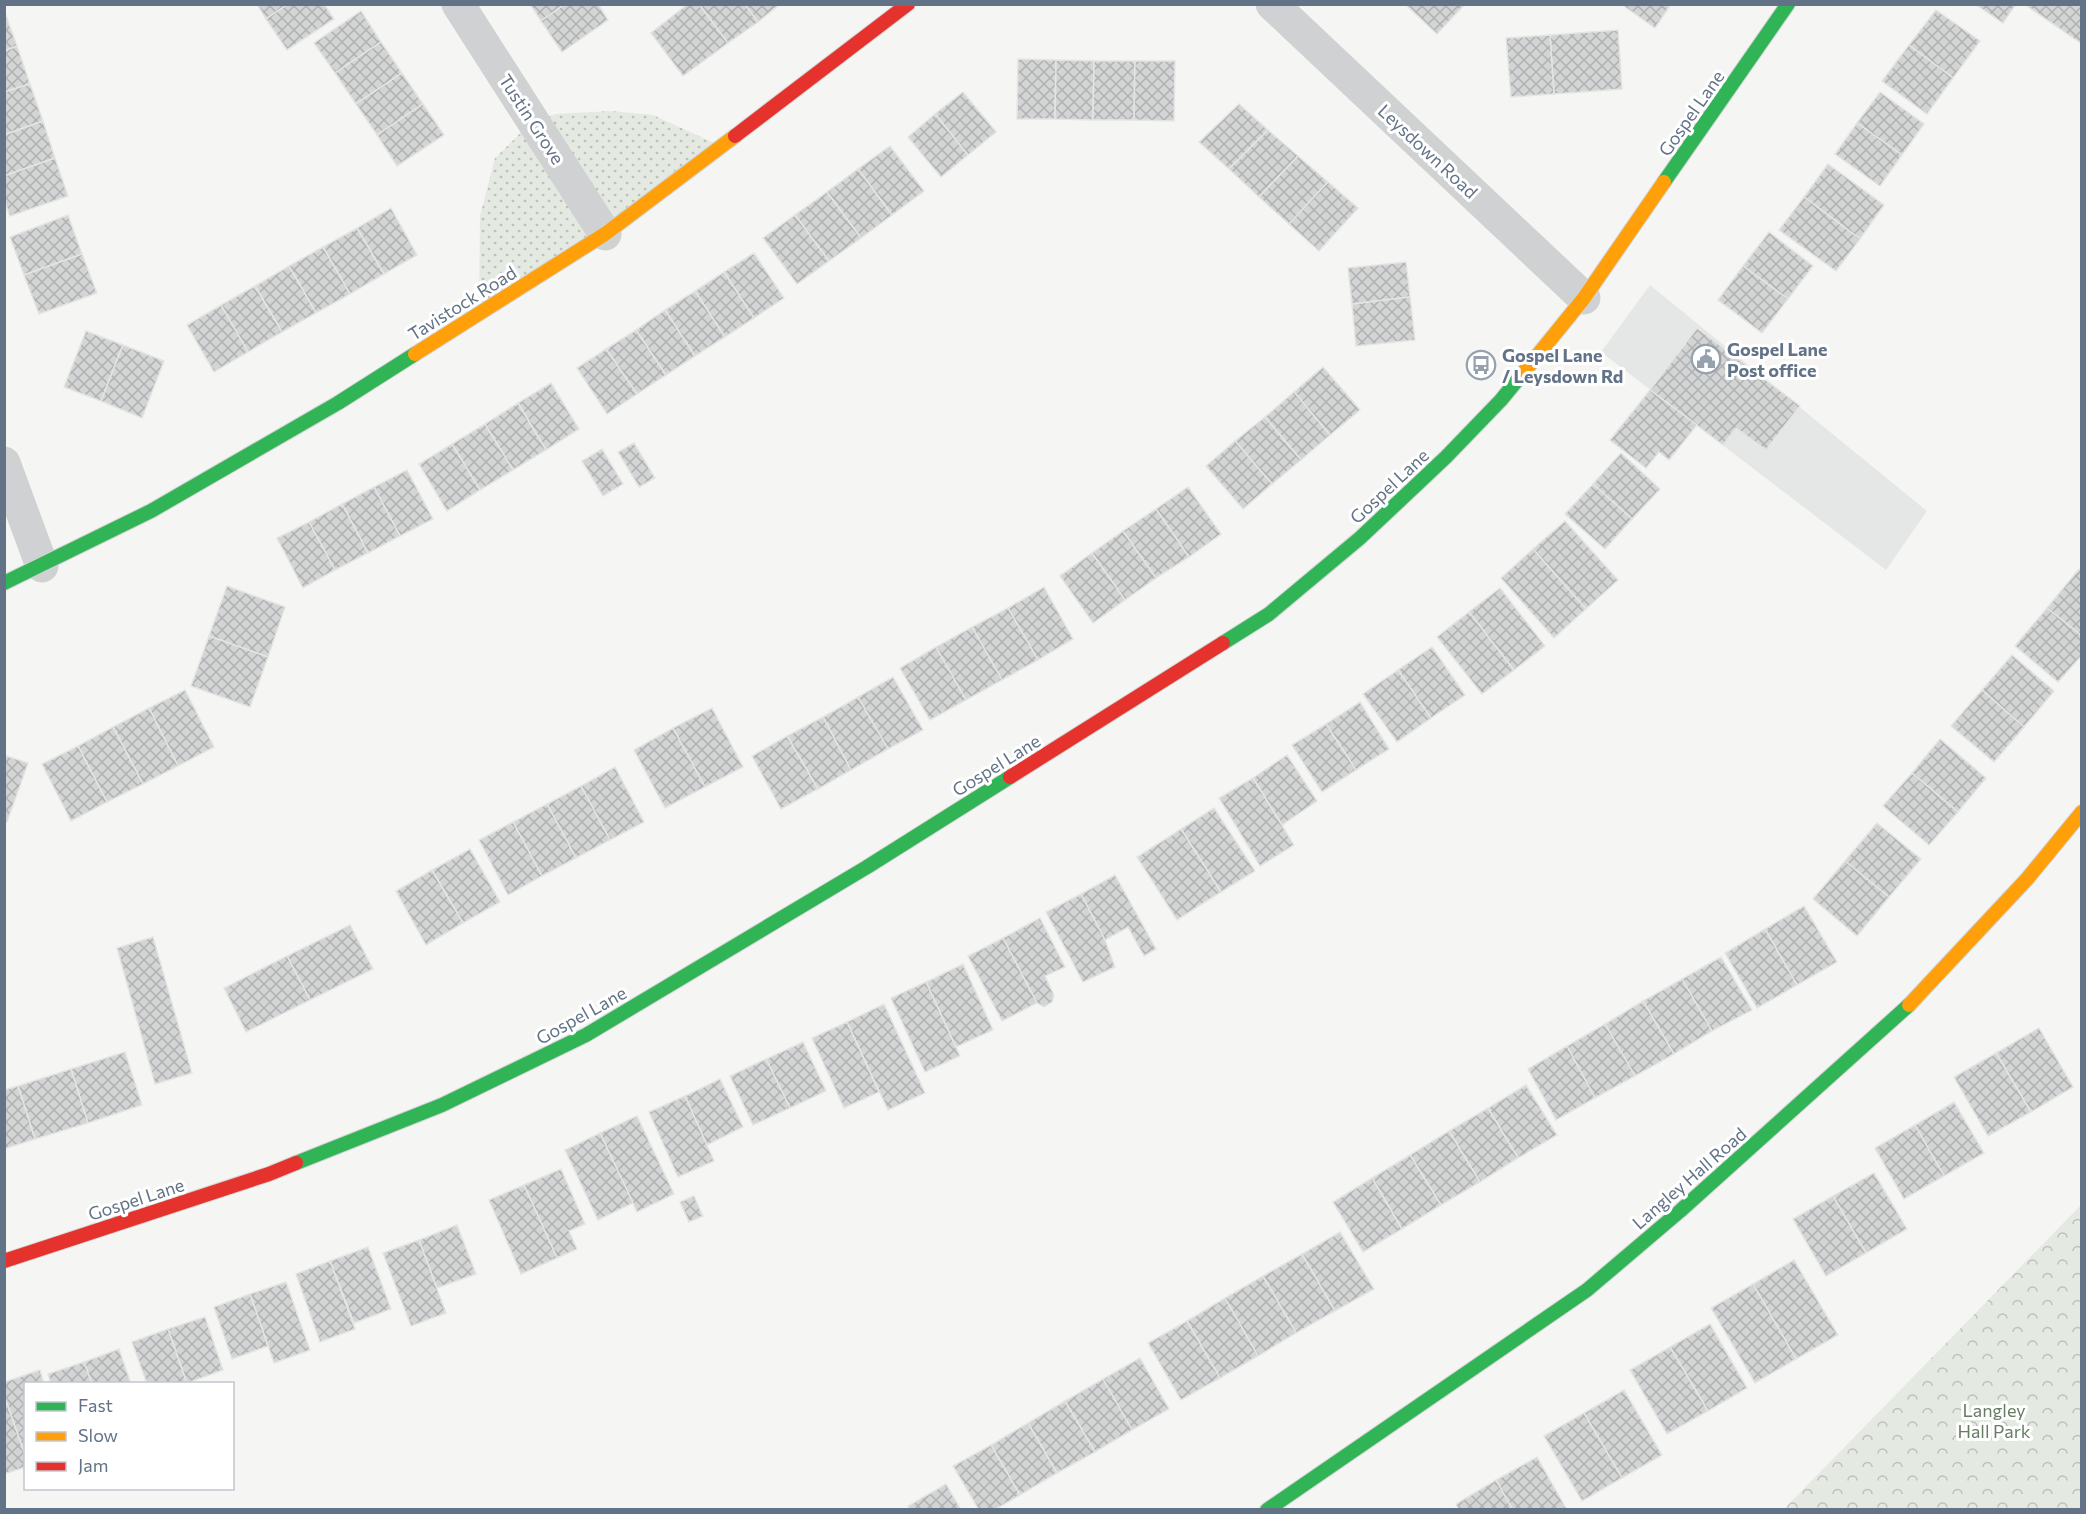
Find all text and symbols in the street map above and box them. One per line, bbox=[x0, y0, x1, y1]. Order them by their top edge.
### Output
street label: Gospel Lane bbox=[1653, 66, 1729, 160]
street label: Tustin Grove bbox=[495, 70, 569, 168]
street label: Leysdown Road bbox=[1374, 99, 1482, 203]
street label: Tavistock Road bbox=[404, 261, 520, 345]
place label: Gospel Lane Post office bbox=[1727, 338, 1827, 381]
public building icon: Gospel Lane Post office bbox=[1690, 343, 1722, 375]
place label: Gospel Lane / Leysdown Rd bbox=[1502, 344, 1623, 387]
bus stop icon: Gospel Lane / Leysdown Rd bbox=[1465, 349, 1497, 381]
street label: Gospel Lane bbox=[1345, 444, 1433, 528]
street label: Gospel Lane bbox=[948, 729, 1044, 801]
street label: Gospel Lane bbox=[532, 981, 630, 1049]
street label: Langley Hall Road bbox=[1627, 1122, 1751, 1234]
street label: Gospel Lane bbox=[85, 1173, 187, 1225]
legend bbox=[24, 1382, 234, 1490]
text: Fast bbox=[78, 1394, 113, 1416]
park label: Langley Hall Park bbox=[1957, 1399, 2031, 1442]
text: Slow bbox=[78, 1424, 118, 1446]
text: Jam bbox=[78, 1454, 108, 1476]

